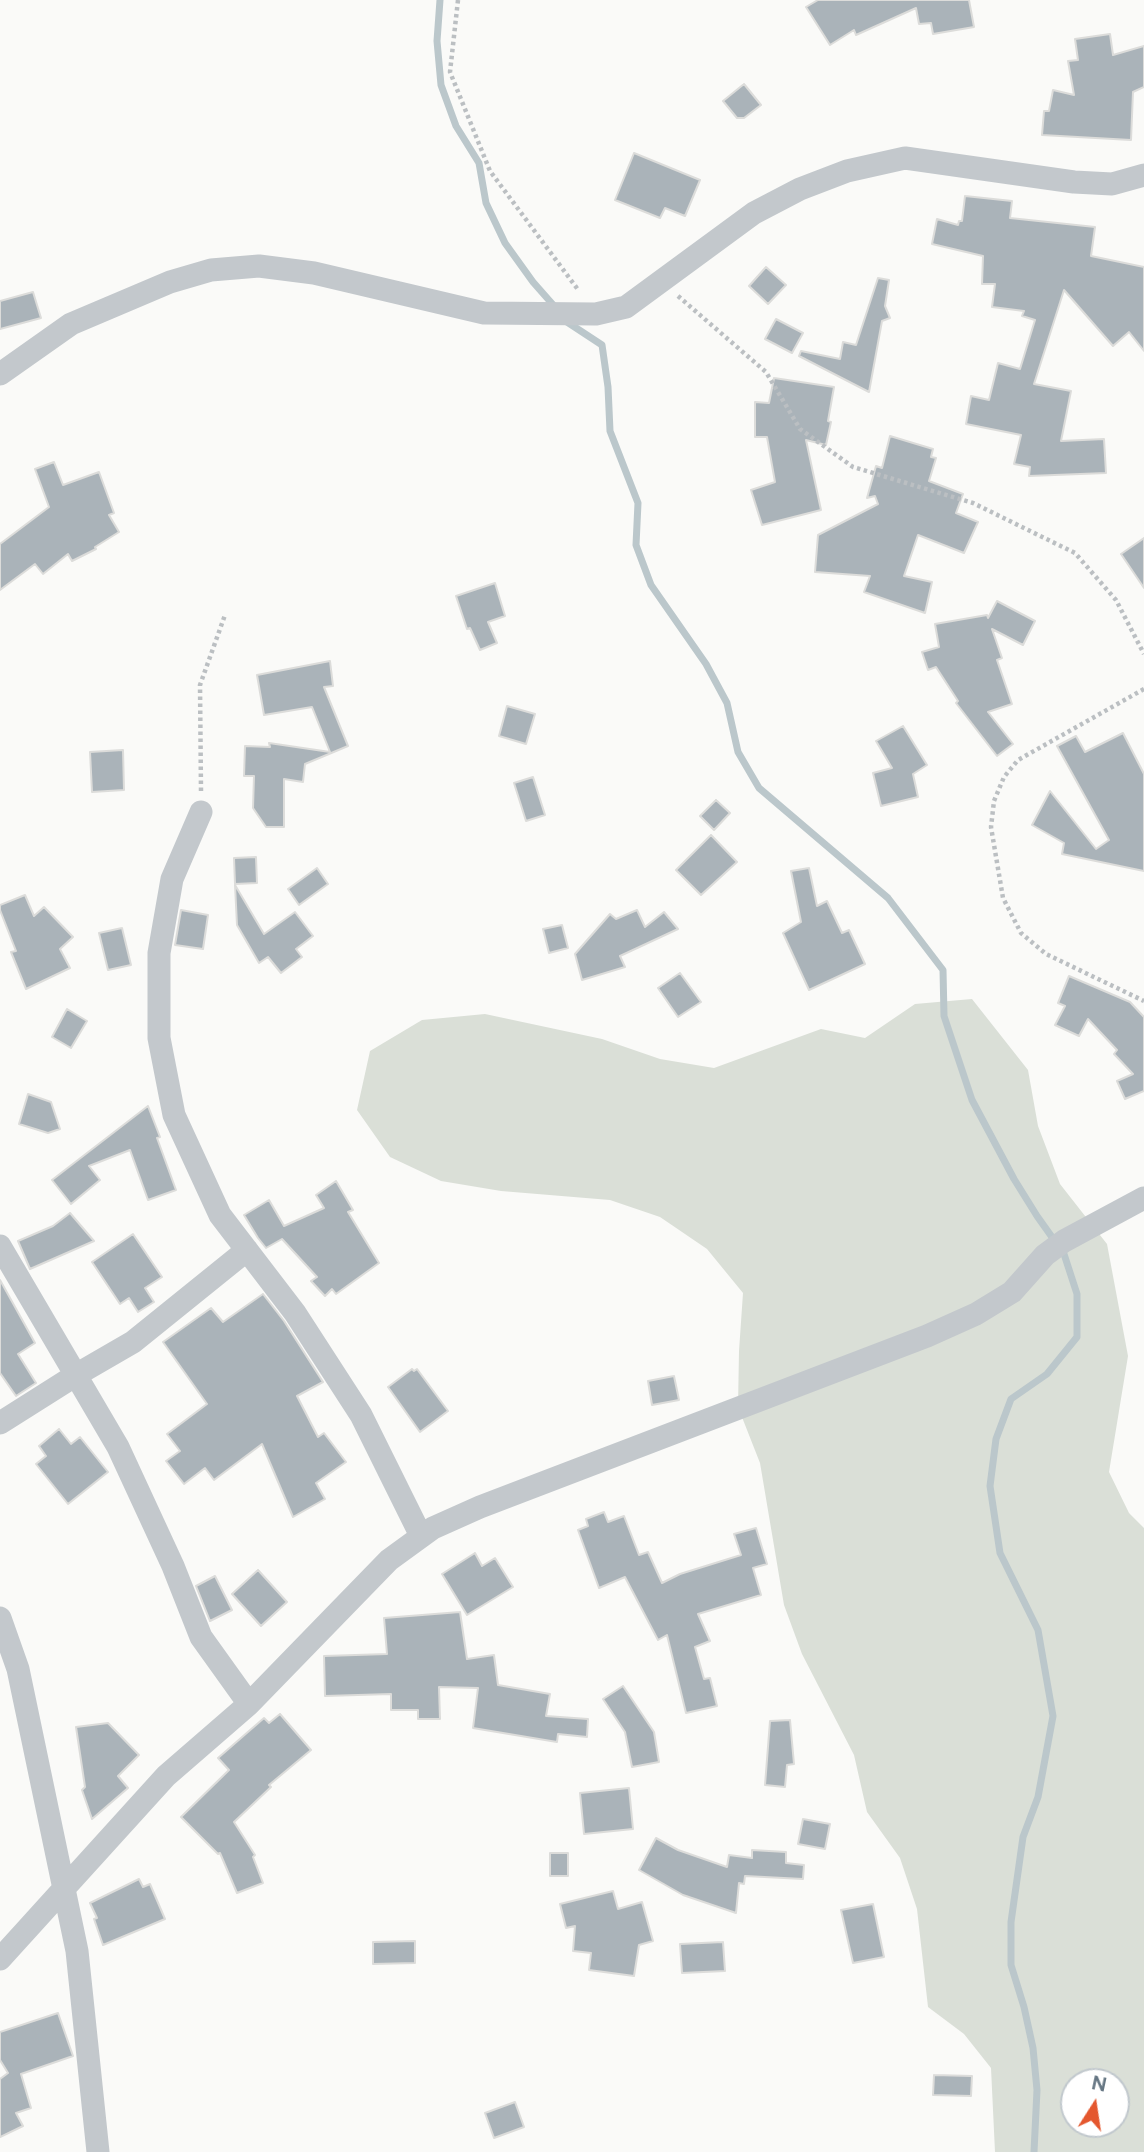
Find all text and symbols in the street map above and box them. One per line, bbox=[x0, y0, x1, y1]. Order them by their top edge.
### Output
north arrow bbox=[1060, 2068, 1130, 2138]
text: N bbox=[1089, 2071, 1109, 2097]

